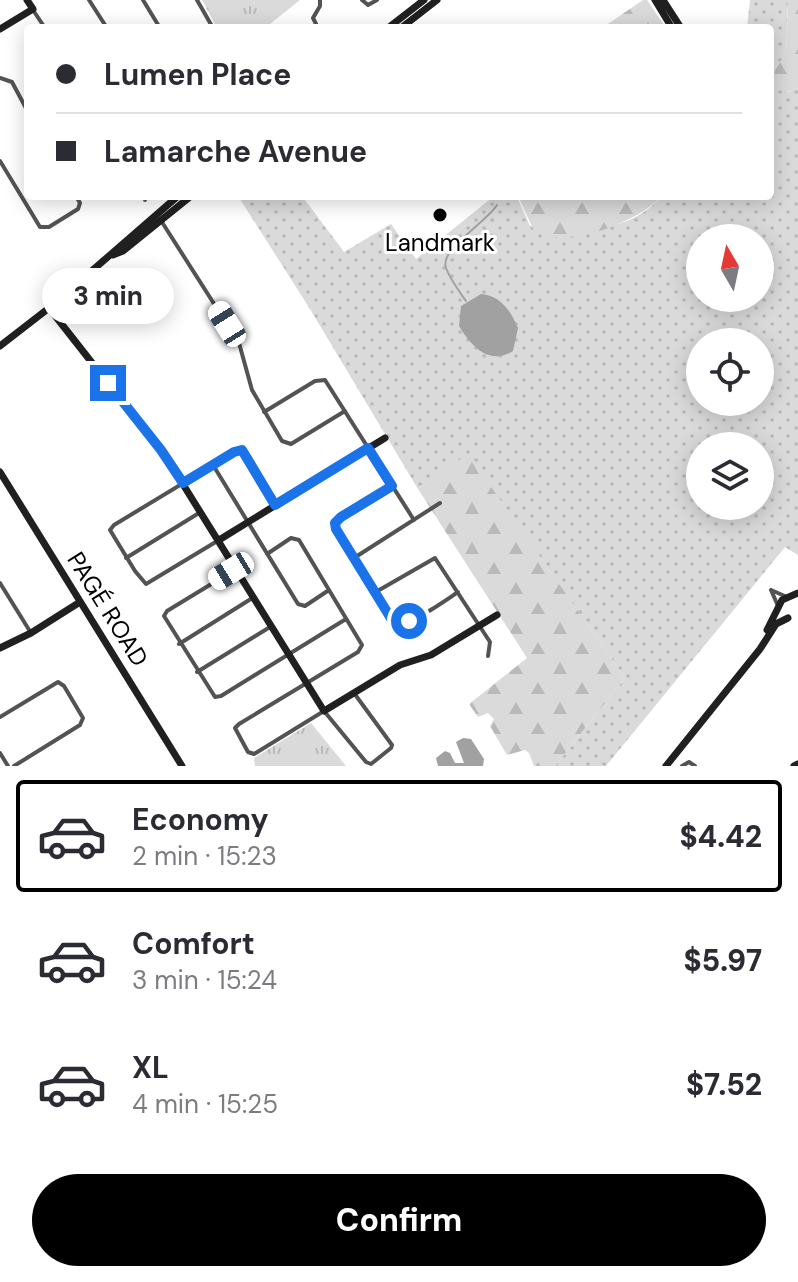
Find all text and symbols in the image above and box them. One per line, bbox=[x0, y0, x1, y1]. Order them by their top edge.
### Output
text: Lumen Place bbox=[104, 55, 291, 94]
text: Lamarche Avenue bbox=[104, 132, 367, 171]
marker: Landmark bbox=[431, 206, 449, 224]
north arrow bbox=[686, 224, 774, 312]
map controls bbox=[686, 224, 774, 520]
place label: Landmark bbox=[385, 227, 495, 258]
callout: 3 min bbox=[42, 267, 174, 323]
text: 3 min bbox=[73, 279, 143, 313]
car bbox=[204, 297, 250, 351]
button: locate bbox=[686, 328, 774, 416]
route end bbox=[90, 365, 126, 401]
button: layers bbox=[686, 432, 774, 520]
street label: PAGÉ ROAD bbox=[61, 546, 155, 672]
car bbox=[204, 548, 258, 594]
route start bbox=[391, 603, 427, 639]
icon: car bbox=[36, 800, 108, 872]
text: Economy bbox=[132, 800, 269, 839]
text: $4.42 bbox=[679, 817, 762, 856]
text: 2 min · 15:23 bbox=[132, 839, 277, 873]
icon: car bbox=[36, 924, 108, 996]
text: Comfort bbox=[132, 924, 255, 963]
text: $5.97 bbox=[683, 941, 762, 980]
text: 3 min · 15:24 bbox=[132, 963, 277, 997]
icon: car bbox=[36, 1048, 108, 1120]
text: XL bbox=[132, 1048, 169, 1087]
text: $7.52 bbox=[686, 1065, 762, 1104]
text: 4 min · 15:25 bbox=[132, 1087, 278, 1121]
button: Confirm bbox=[32, 1174, 766, 1266]

